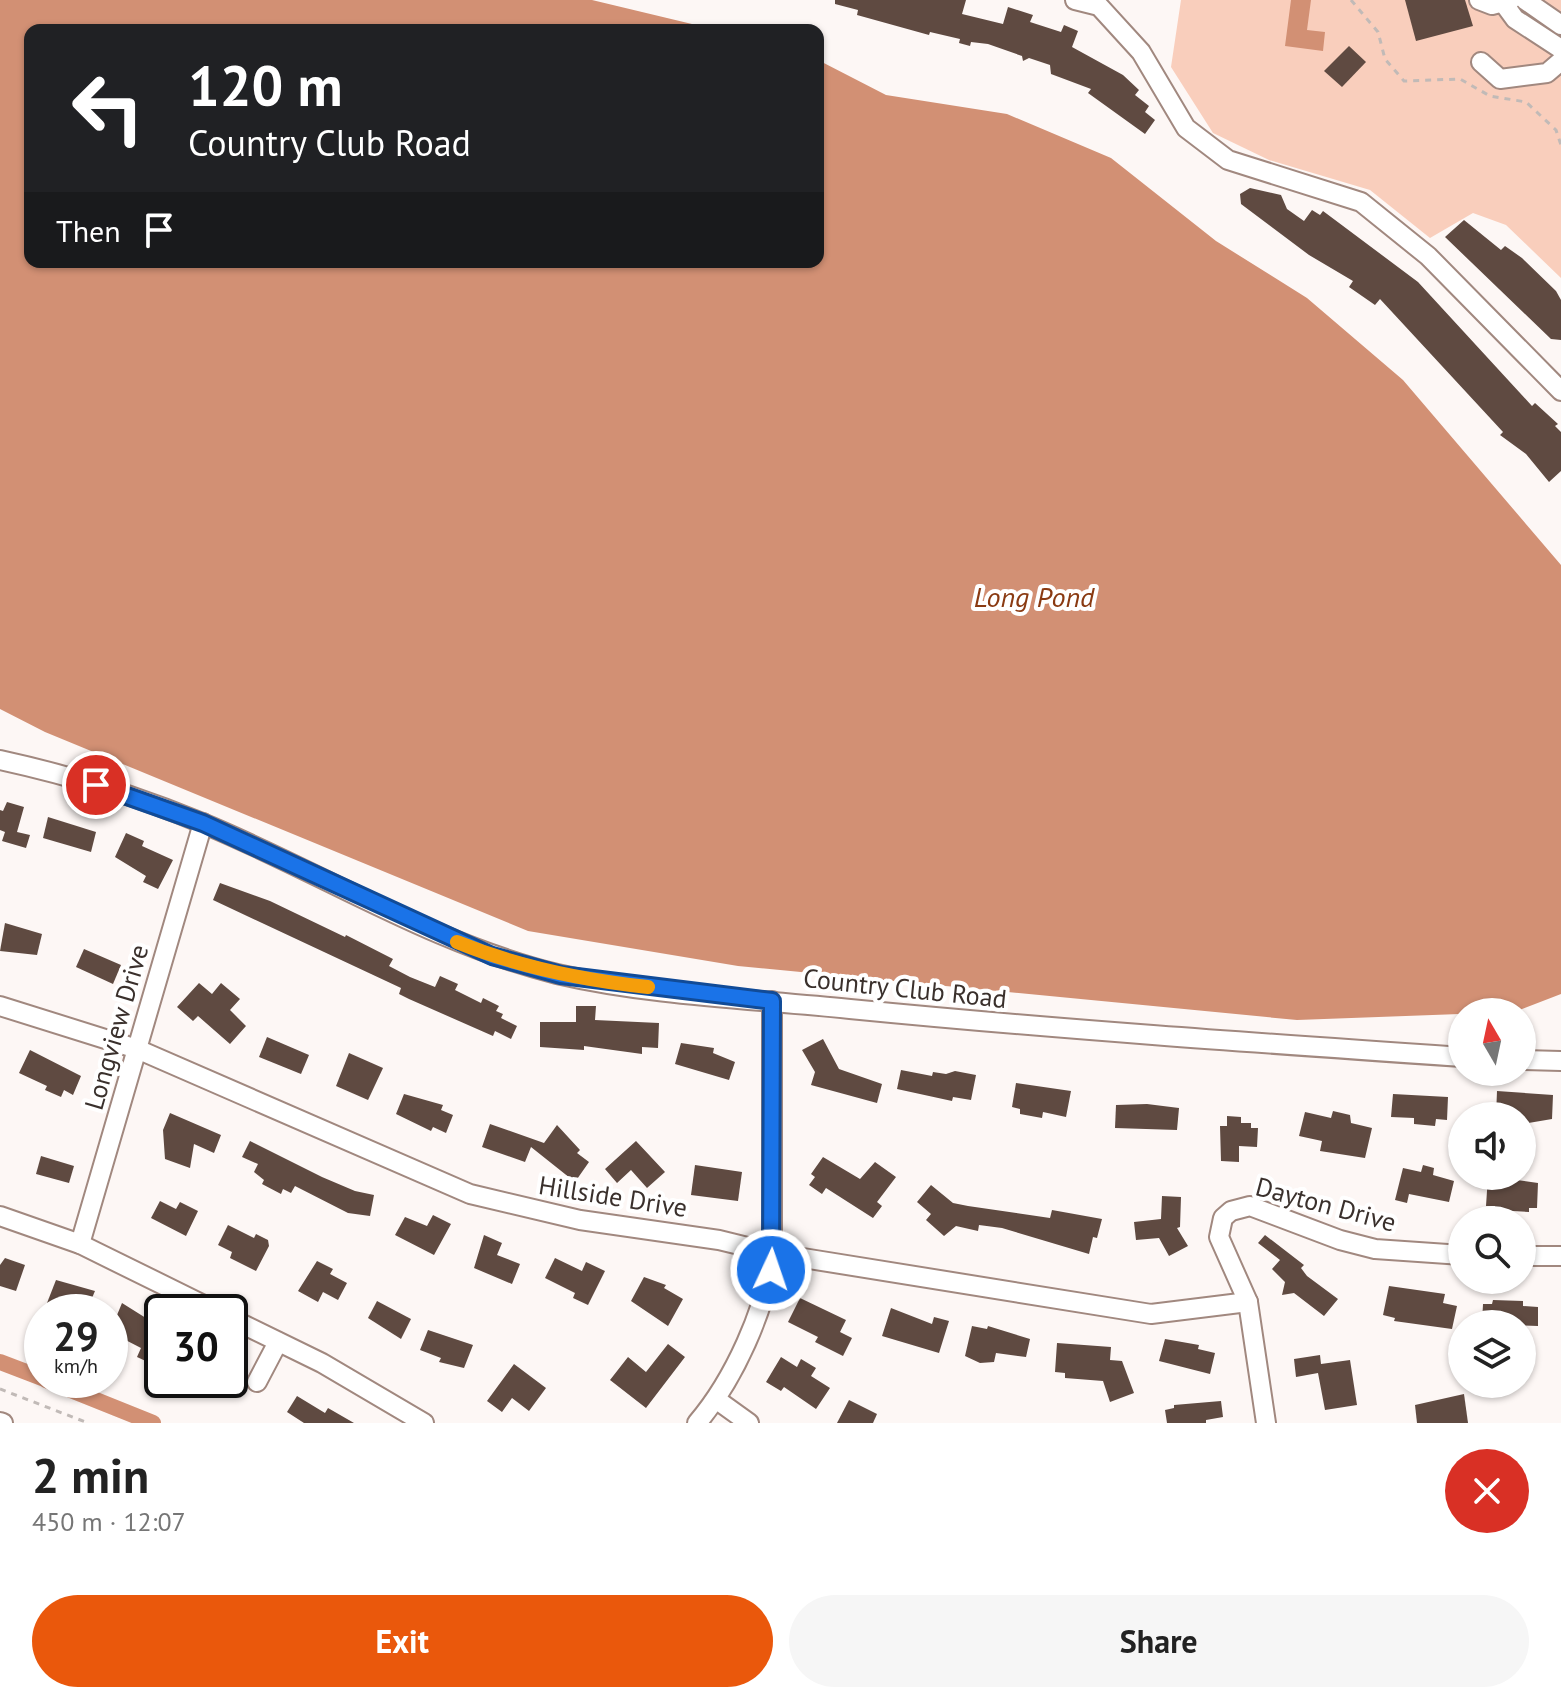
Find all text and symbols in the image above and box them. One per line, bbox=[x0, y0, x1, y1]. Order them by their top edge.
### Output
text: 120 m bbox=[188, 49, 343, 121]
icon: left bbox=[56, 56, 160, 160]
text: Country Club Road bbox=[188, 119, 471, 166]
icon: arrive bbox=[137, 208, 181, 252]
text: Then bbox=[56, 211, 121, 250]
water label: Long Pond bbox=[974, 578, 1095, 615]
pin bbox=[62, 751, 130, 819]
icon: arrive bbox=[74, 763, 118, 807]
street label: Longview Drive bbox=[77, 941, 155, 1113]
street label: Country Club Road bbox=[802, 961, 1008, 1015]
north arrow bbox=[1448, 998, 1536, 1086]
map controls bbox=[1448, 998, 1536, 1398]
button: sound bbox=[1448, 1102, 1536, 1190]
street label: Hillside Drive bbox=[536, 1168, 690, 1224]
street label: Dayton Drive bbox=[1252, 1169, 1400, 1239]
button: search bbox=[1448, 1206, 1536, 1294]
position arrow bbox=[729, 1228, 813, 1312]
speed limit sign: 30 bbox=[144, 1294, 248, 1398]
text: 29 bbox=[53, 1310, 99, 1362]
button: layers bbox=[1448, 1310, 1536, 1398]
text: km/h bbox=[54, 1353, 98, 1379]
text: 2 min bbox=[32, 1444, 149, 1506]
button: close bbox=[1445, 1449, 1529, 1533]
text: 450 m · 12:07 bbox=[32, 1505, 186, 1538]
button: Exit bbox=[32, 1595, 773, 1687]
button: Share bbox=[789, 1595, 1529, 1687]

